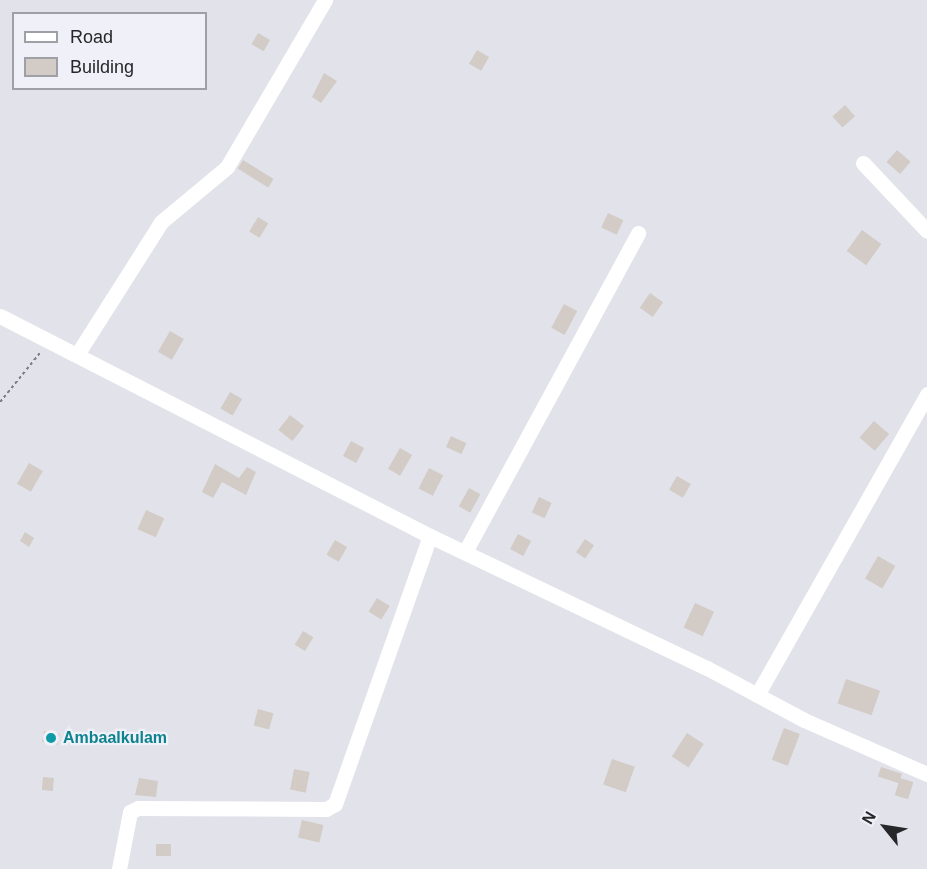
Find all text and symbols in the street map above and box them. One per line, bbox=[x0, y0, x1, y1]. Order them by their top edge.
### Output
legend bbox=[12, 12, 207, 90]
text: Road bbox=[70, 27, 113, 47]
text: Building bbox=[70, 57, 134, 77]
place label: Ambaalkulam bbox=[63, 728, 167, 748]
marker: Ambaalkulam bbox=[44, 731, 58, 745]
north arrow bbox=[855, 797, 915, 857]
text: N bbox=[859, 808, 879, 827]

